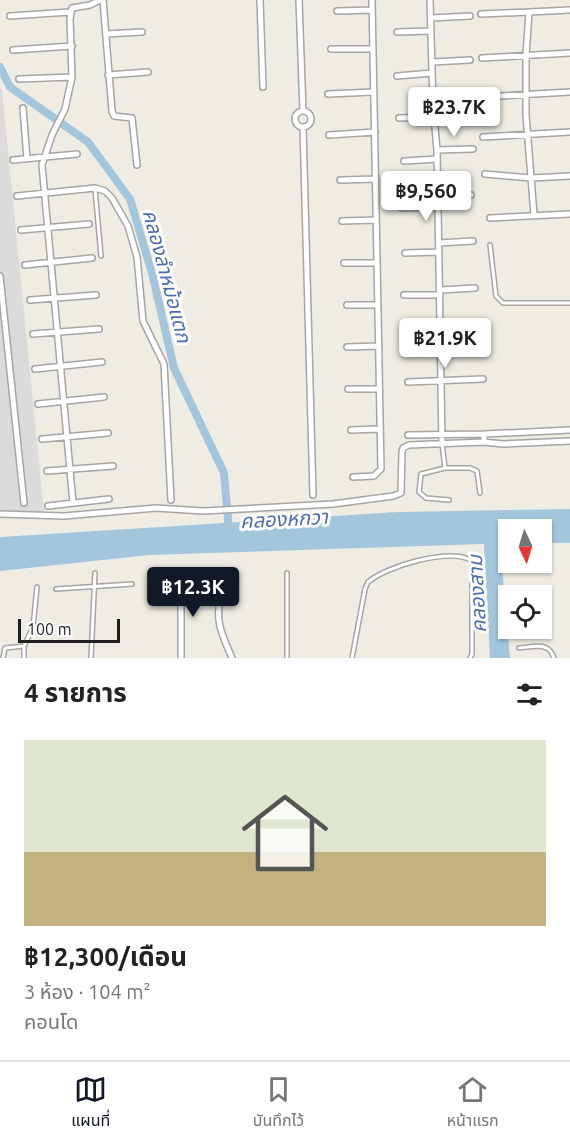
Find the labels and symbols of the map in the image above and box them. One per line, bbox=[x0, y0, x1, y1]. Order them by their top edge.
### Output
pin: ฿23.7K bbox=[405, 87, 503, 138]
pin: ฿9,560 bbox=[377, 171, 475, 222]
water label: คลองลำหม้อแตก bbox=[139, 207, 197, 346]
pin: ฿21.9K bbox=[396, 318, 494, 369]
water label: คลองหกวา bbox=[240, 505, 329, 532]
north arrow bbox=[498, 519, 552, 573]
water label: คลองสาม bbox=[463, 553, 490, 633]
pin: ฿12.3K bbox=[144, 567, 242, 618]
scale bar bbox=[18, 616, 120, 644]

